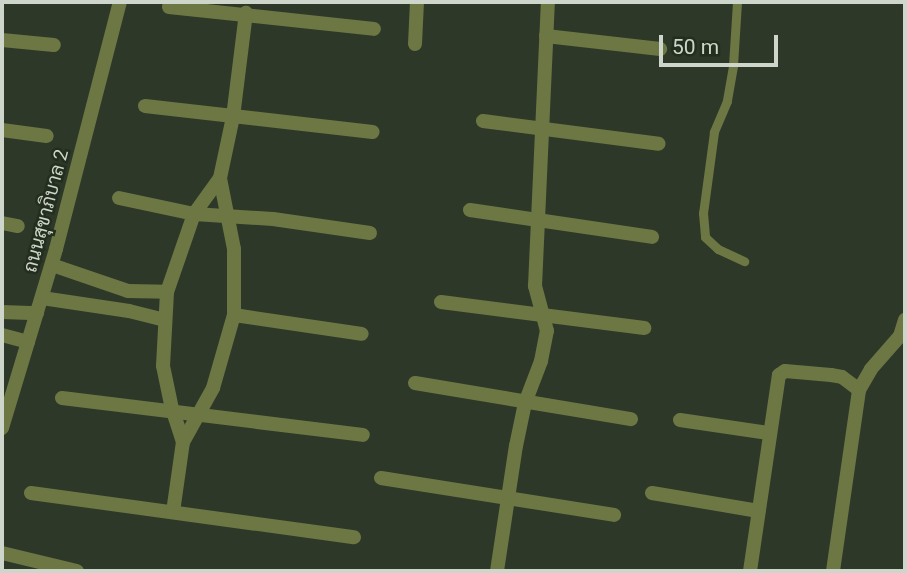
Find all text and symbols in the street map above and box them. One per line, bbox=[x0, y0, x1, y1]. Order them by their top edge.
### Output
scale bar bbox=[662, 21, 781, 65]
text: 50 m bbox=[672, 35, 719, 59]
street label: ถนนสุขาภิบาล 2 bbox=[19, 147, 73, 275]

